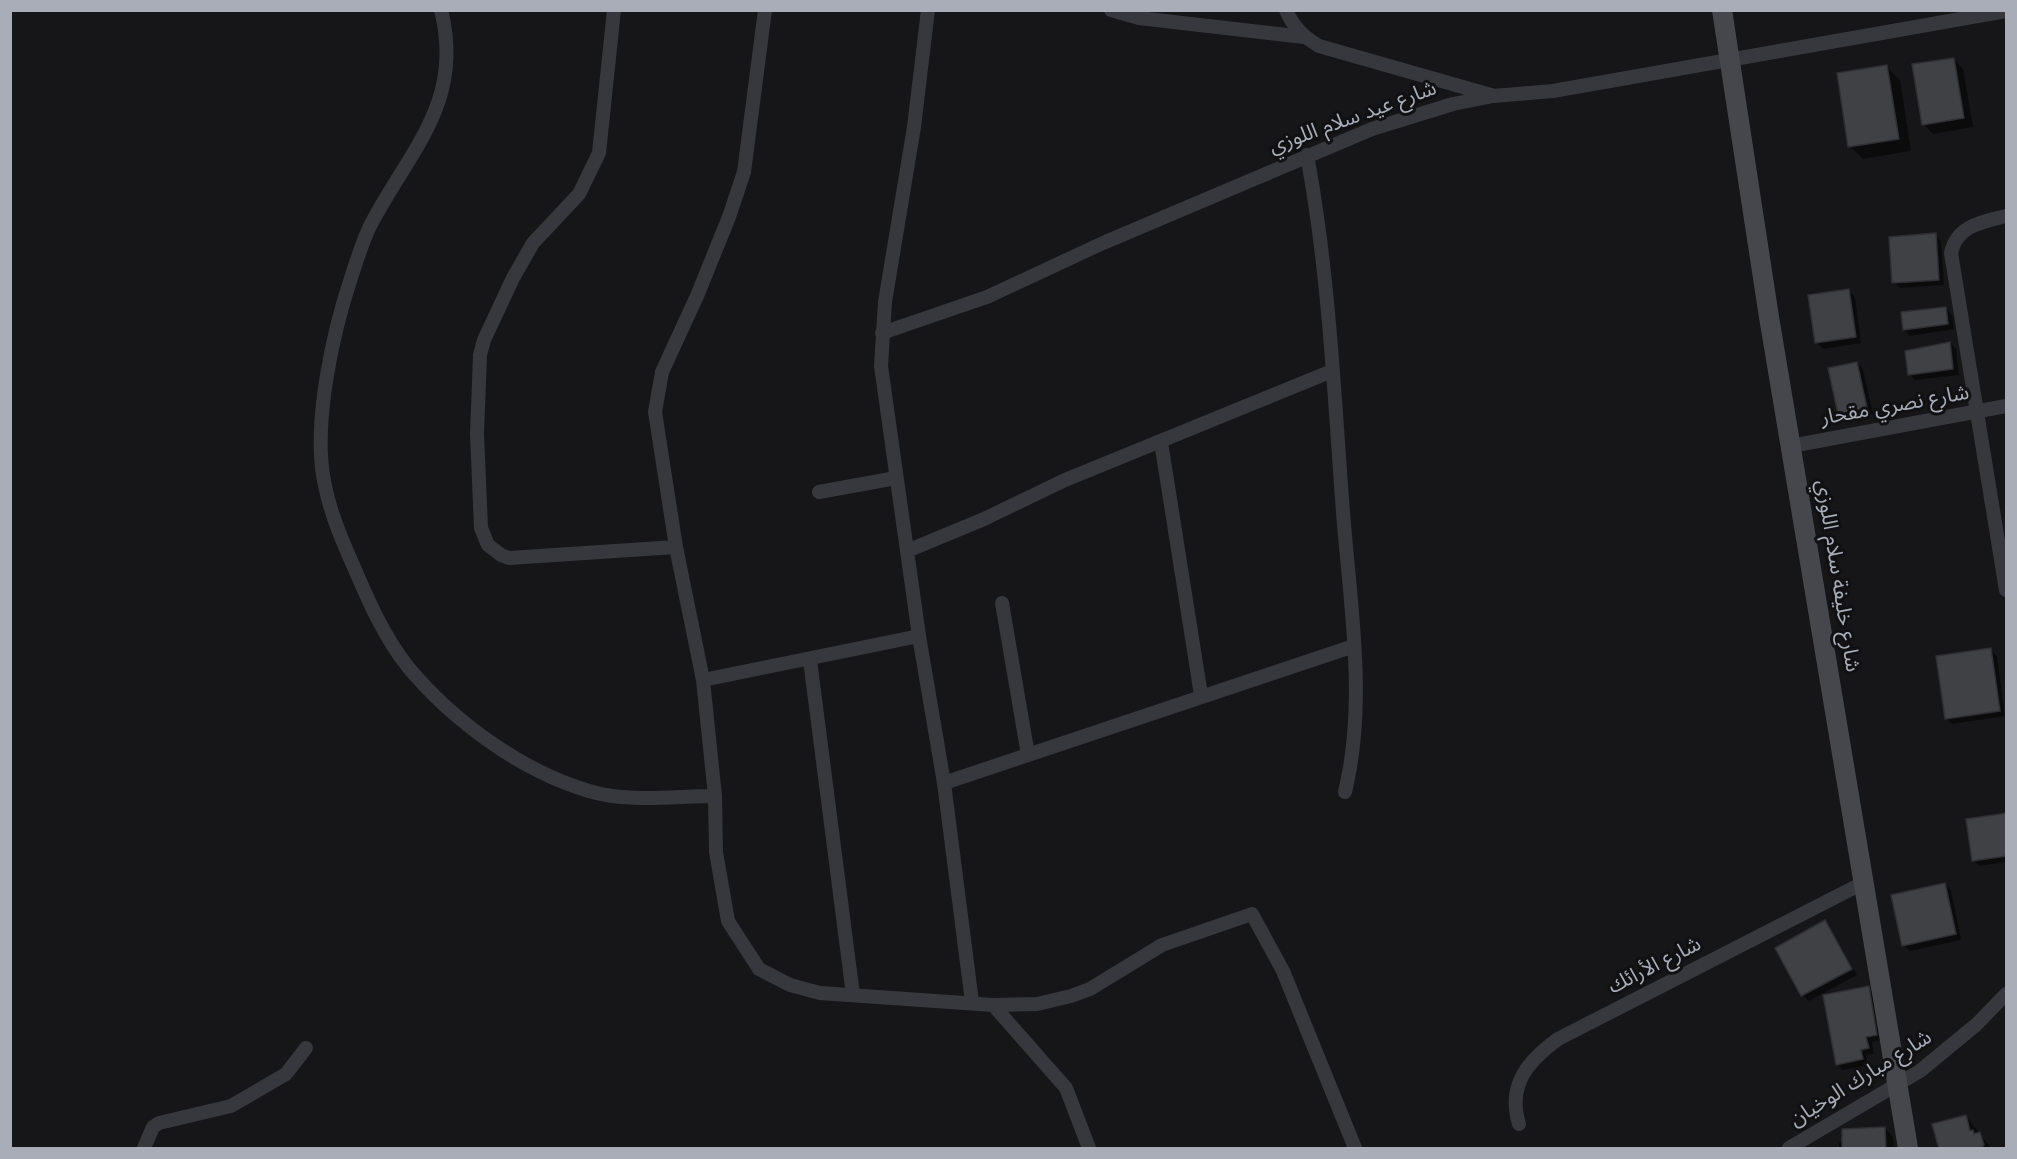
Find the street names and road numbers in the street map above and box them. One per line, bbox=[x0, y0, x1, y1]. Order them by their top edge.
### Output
street label: شارع عيد سلام اللوزي bbox=[1266, 76, 1440, 160]
street label: شارع نصري مقحار bbox=[1819, 381, 1971, 431]
street label: شارع خليفة سلام اللوزي bbox=[1809, 478, 1865, 674]
street label: شارع الأرائك bbox=[1604, 932, 1706, 1000]
street label: شارع مبارك الوخيان bbox=[1785, 1025, 1937, 1133]

